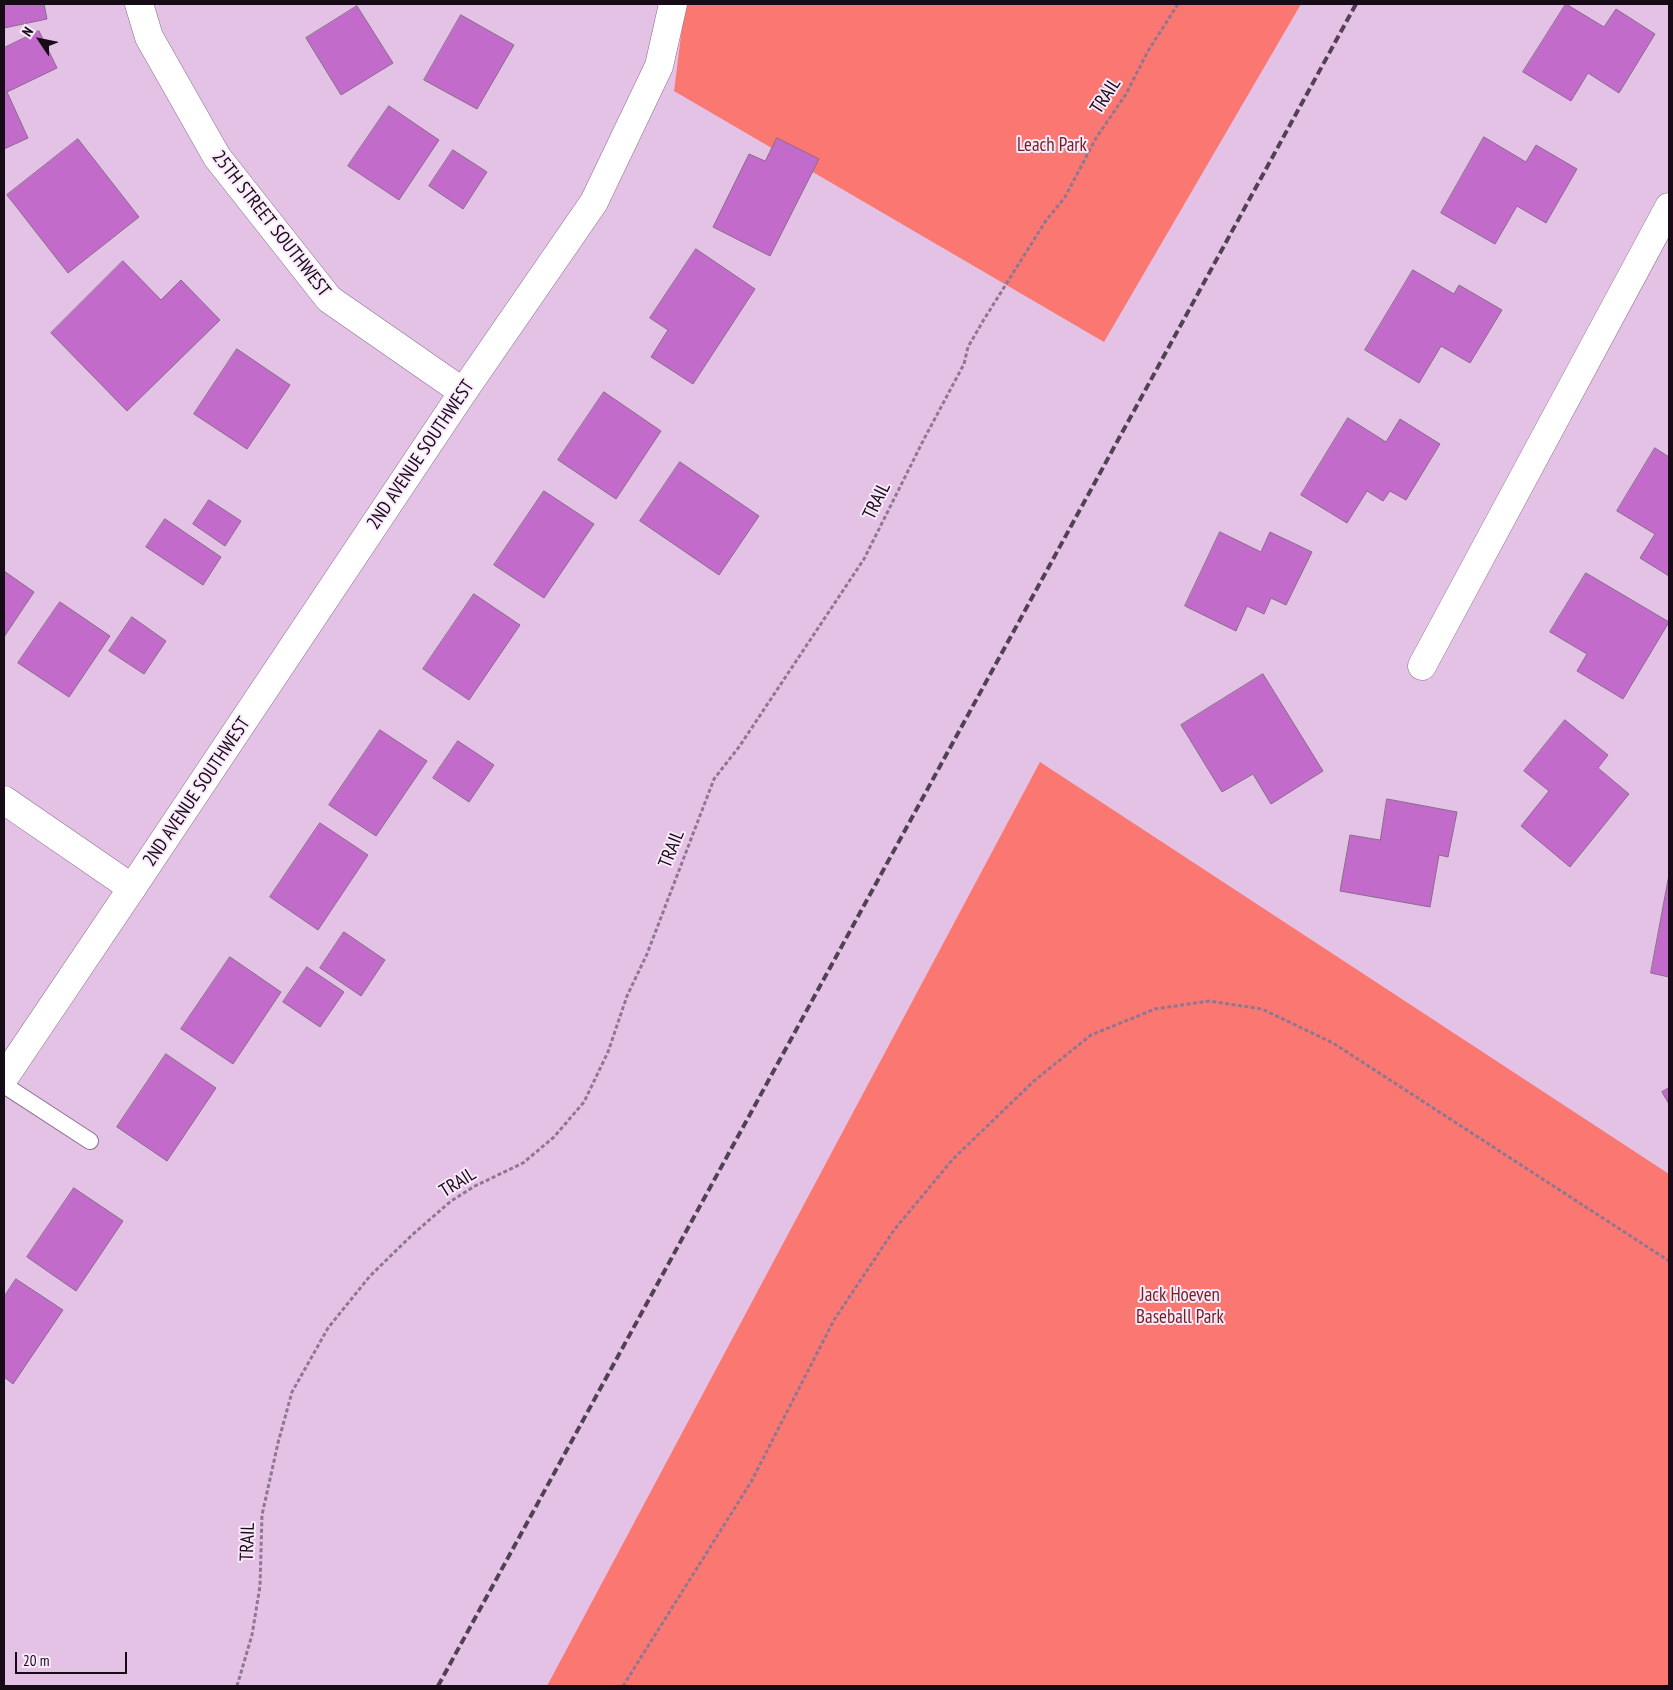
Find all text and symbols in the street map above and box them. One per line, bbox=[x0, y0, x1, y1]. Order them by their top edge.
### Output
north arrow bbox=[15, 15, 65, 65]
text: N bbox=[18, 23, 37, 40]
street label: TRAIL bbox=[1086, 74, 1126, 118]
park label: Leach Park bbox=[1017, 135, 1087, 157]
street label: 25TH STREET SOUTHWEST bbox=[207, 146, 335, 302]
street label: 2ND AVENUE SOUTHWEST bbox=[363, 376, 479, 534]
street label: TRAIL bbox=[858, 479, 896, 523]
street label: 2ND AVENUE SOUTHWEST bbox=[139, 713, 255, 871]
street label: TRAIL bbox=[654, 827, 690, 871]
street label: TRAIL bbox=[436, 1163, 480, 1203]
park label: Jack Hoeven Baseball Park bbox=[1136, 1285, 1224, 1329]
street label: TRAIL bbox=[236, 1522, 260, 1562]
scale bar bbox=[18, 1642, 130, 1674]
text: 20 m bbox=[23, 1651, 49, 1670]

